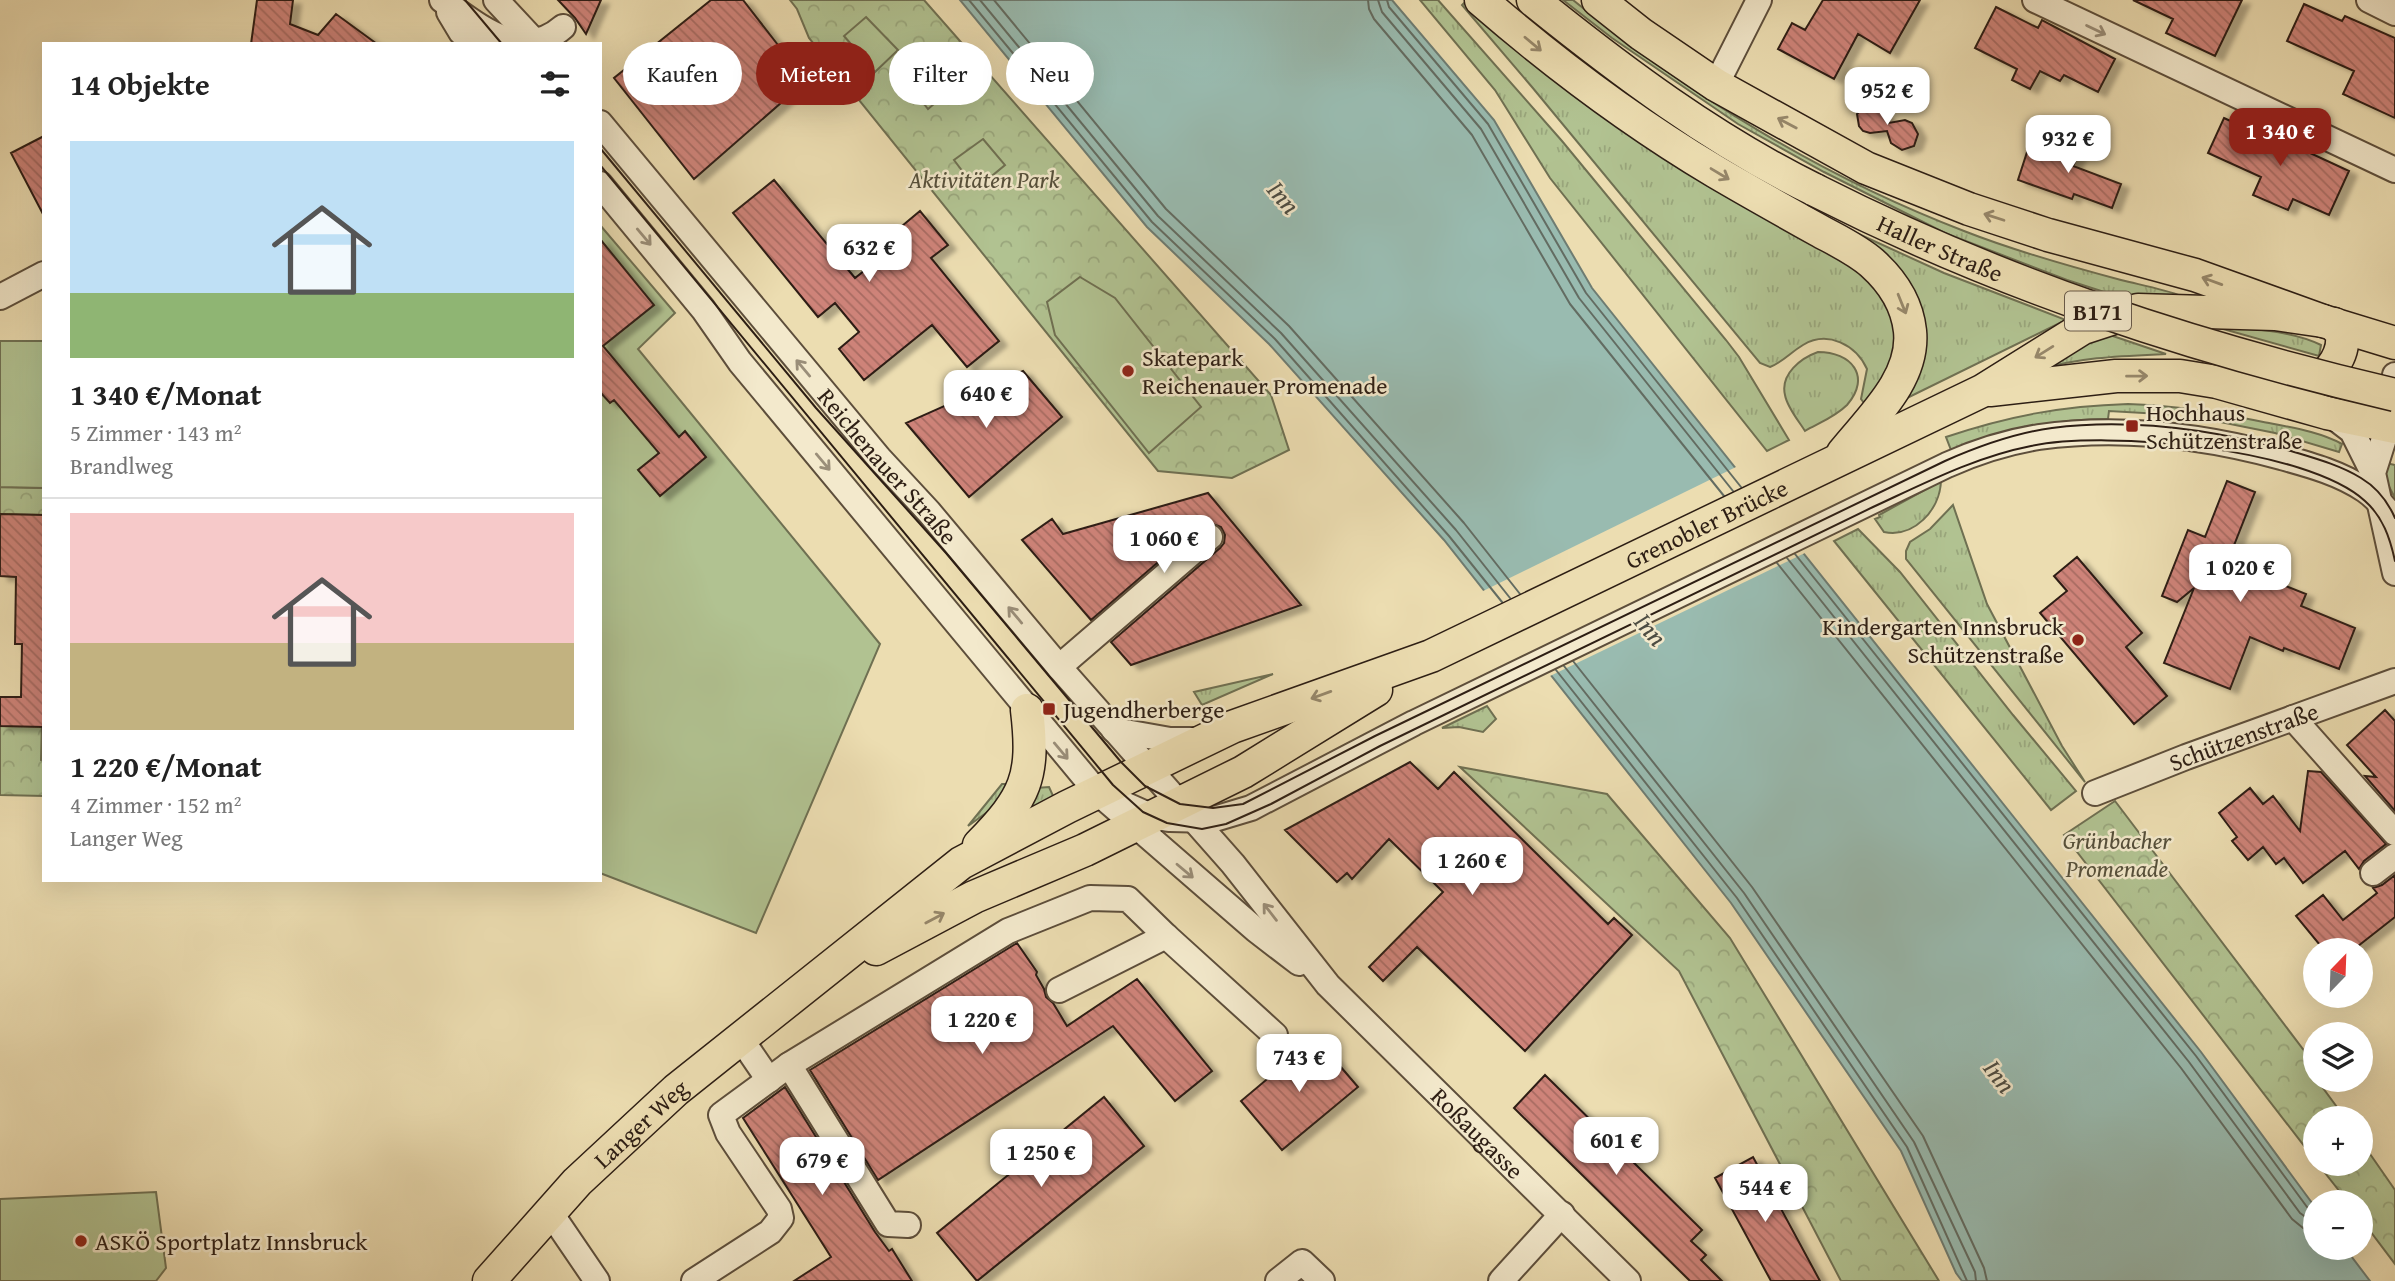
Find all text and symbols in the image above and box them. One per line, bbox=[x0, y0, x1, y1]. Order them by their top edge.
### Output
one-way arrow bbox=[2085, 23, 2106, 37]
one-way arrow bbox=[1524, 36, 1542, 52]
chip: Kaufen bbox=[623, 42, 742, 105]
chip: Mieten bbox=[756, 42, 875, 105]
chip: Filter bbox=[889, 42, 992, 105]
chip: Neu bbox=[1006, 42, 1094, 105]
text: 14 Objekte bbox=[70, 62, 210, 106]
icon: filters bbox=[536, 65, 574, 103]
pin: 952 € bbox=[1838, 68, 1936, 127]
text: 952 € bbox=[1861, 73, 1913, 106]
pin: 1 340 € bbox=[2215, 108, 2345, 168]
text: 1 340 € bbox=[2245, 114, 2315, 147]
one-way arrow bbox=[1778, 116, 1798, 130]
pin: 932 € bbox=[2019, 116, 2117, 175]
text: 932 € bbox=[2042, 121, 2094, 154]
park label: Aktivitäten Park bbox=[908, 162, 1060, 197]
one-way arrow bbox=[1709, 168, 1729, 182]
water label: Inn bbox=[1258, 172, 1310, 222]
icon: home bbox=[259, 187, 385, 313]
street label: Haller Straße bbox=[1872, 205, 2008, 290]
one-way arrow bbox=[1983, 210, 2005, 223]
pin: 632 € bbox=[820, 224, 918, 284]
one-way arrow bbox=[636, 227, 651, 245]
text: 632 € bbox=[843, 230, 895, 263]
one-way arrow bbox=[2202, 274, 2224, 286]
one-way arrow bbox=[1896, 292, 1909, 314]
road number: B171 bbox=[2065, 292, 2131, 330]
place label: Skatepark Reichenauer Promenade bbox=[1142, 340, 1388, 403]
one-way arrow bbox=[2035, 345, 2054, 360]
one-way arrow bbox=[795, 359, 811, 377]
marker: Skatepark Reichenauer Promenade bbox=[1120, 363, 1136, 379]
one-way arrow bbox=[2126, 369, 2149, 382]
pin: 640 € bbox=[937, 370, 1035, 430]
text: 1 340 €/Monat bbox=[70, 372, 262, 416]
text: 640 € bbox=[960, 376, 1012, 409]
street label: Reichenauer Straße bbox=[810, 380, 966, 552]
place label: Hochhaus Schützenstraße bbox=[2146, 395, 2303, 458]
text: 5 Zimmer · 143 m² bbox=[70, 416, 241, 449]
marker: Hochhaus Schützenstraße bbox=[2124, 418, 2140, 434]
text: Brandlweg bbox=[70, 449, 173, 482]
one-way arrow bbox=[815, 452, 830, 470]
street label: Grenobler Brücke bbox=[1619, 470, 1793, 578]
pin: 1 060 € bbox=[1099, 516, 1229, 575]
text: 1 060 € bbox=[1129, 521, 1199, 554]
pin: 1 020 € bbox=[2175, 544, 2305, 604]
text: 1 020 € bbox=[2205, 550, 2275, 583]
icon: home bbox=[259, 559, 385, 685]
water label: Inn bbox=[1625, 604, 1677, 654]
one-way arrow bbox=[1007, 606, 1023, 624]
place label: Kindergarten Innsbruck Schützenstraße bbox=[1822, 609, 2065, 672]
marker: Kindergarten Innsbruck Schützenstraße bbox=[2070, 632, 2086, 648]
one-way arrow bbox=[1310, 690, 1332, 703]
place label: Jugendherberge bbox=[1060, 692, 1224, 727]
street label: Schützenstraße bbox=[2164, 693, 2323, 780]
marker: Jugendherberge bbox=[1041, 701, 1057, 717]
one-way arrow bbox=[1054, 742, 1069, 760]
text: 1 220 €/Monat bbox=[70, 744, 262, 788]
text: 4 Zimmer · 152 m² bbox=[70, 788, 241, 821]
text: Langer Weg bbox=[70, 821, 183, 854]
park label: Grünbacher Promenade bbox=[2063, 823, 2172, 886]
pin: 1 260 € bbox=[1407, 838, 1537, 897]
text: 1 260 € bbox=[1437, 843, 1507, 876]
one-way arrow bbox=[1176, 863, 1194, 878]
one-way arrow bbox=[1263, 903, 1278, 921]
one-way arrow bbox=[924, 911, 945, 924]
north arrow bbox=[2303, 938, 2373, 1008]
map controls bbox=[2303, 938, 2373, 1260]
pin: 1 220 € bbox=[917, 996, 1047, 1056]
text: 1 220 € bbox=[947, 1002, 1017, 1035]
button: layers bbox=[2303, 1022, 2373, 1092]
pin: 743 € bbox=[1250, 1034, 1348, 1094]
text: 743 € bbox=[1273, 1040, 1325, 1073]
water label: Inn bbox=[1974, 1051, 2026, 1101]
street label: Langer Weg bbox=[585, 1070, 695, 1176]
street label: Roßaugasse bbox=[1423, 1079, 1532, 1187]
button: + bbox=[2303, 1106, 2373, 1176]
pin: 601 € bbox=[1567, 1118, 1665, 1177]
text: 601 € bbox=[1590, 1123, 1642, 1156]
pin: 1 250 € bbox=[976, 1130, 1106, 1189]
text: 1 250 € bbox=[1006, 1135, 1076, 1168]
pin: 679 € bbox=[773, 1138, 871, 1197]
text: 679 € bbox=[796, 1143, 848, 1176]
pin: 544 € bbox=[1716, 1164, 1814, 1224]
text: 544 € bbox=[1739, 1170, 1791, 1203]
button: − bbox=[2303, 1190, 2373, 1260]
place label: ASKÖ Sportplatz Innsbruck bbox=[95, 1224, 368, 1259]
marker: ASKÖ Sportplatz Innsbruck bbox=[73, 1233, 89, 1249]

